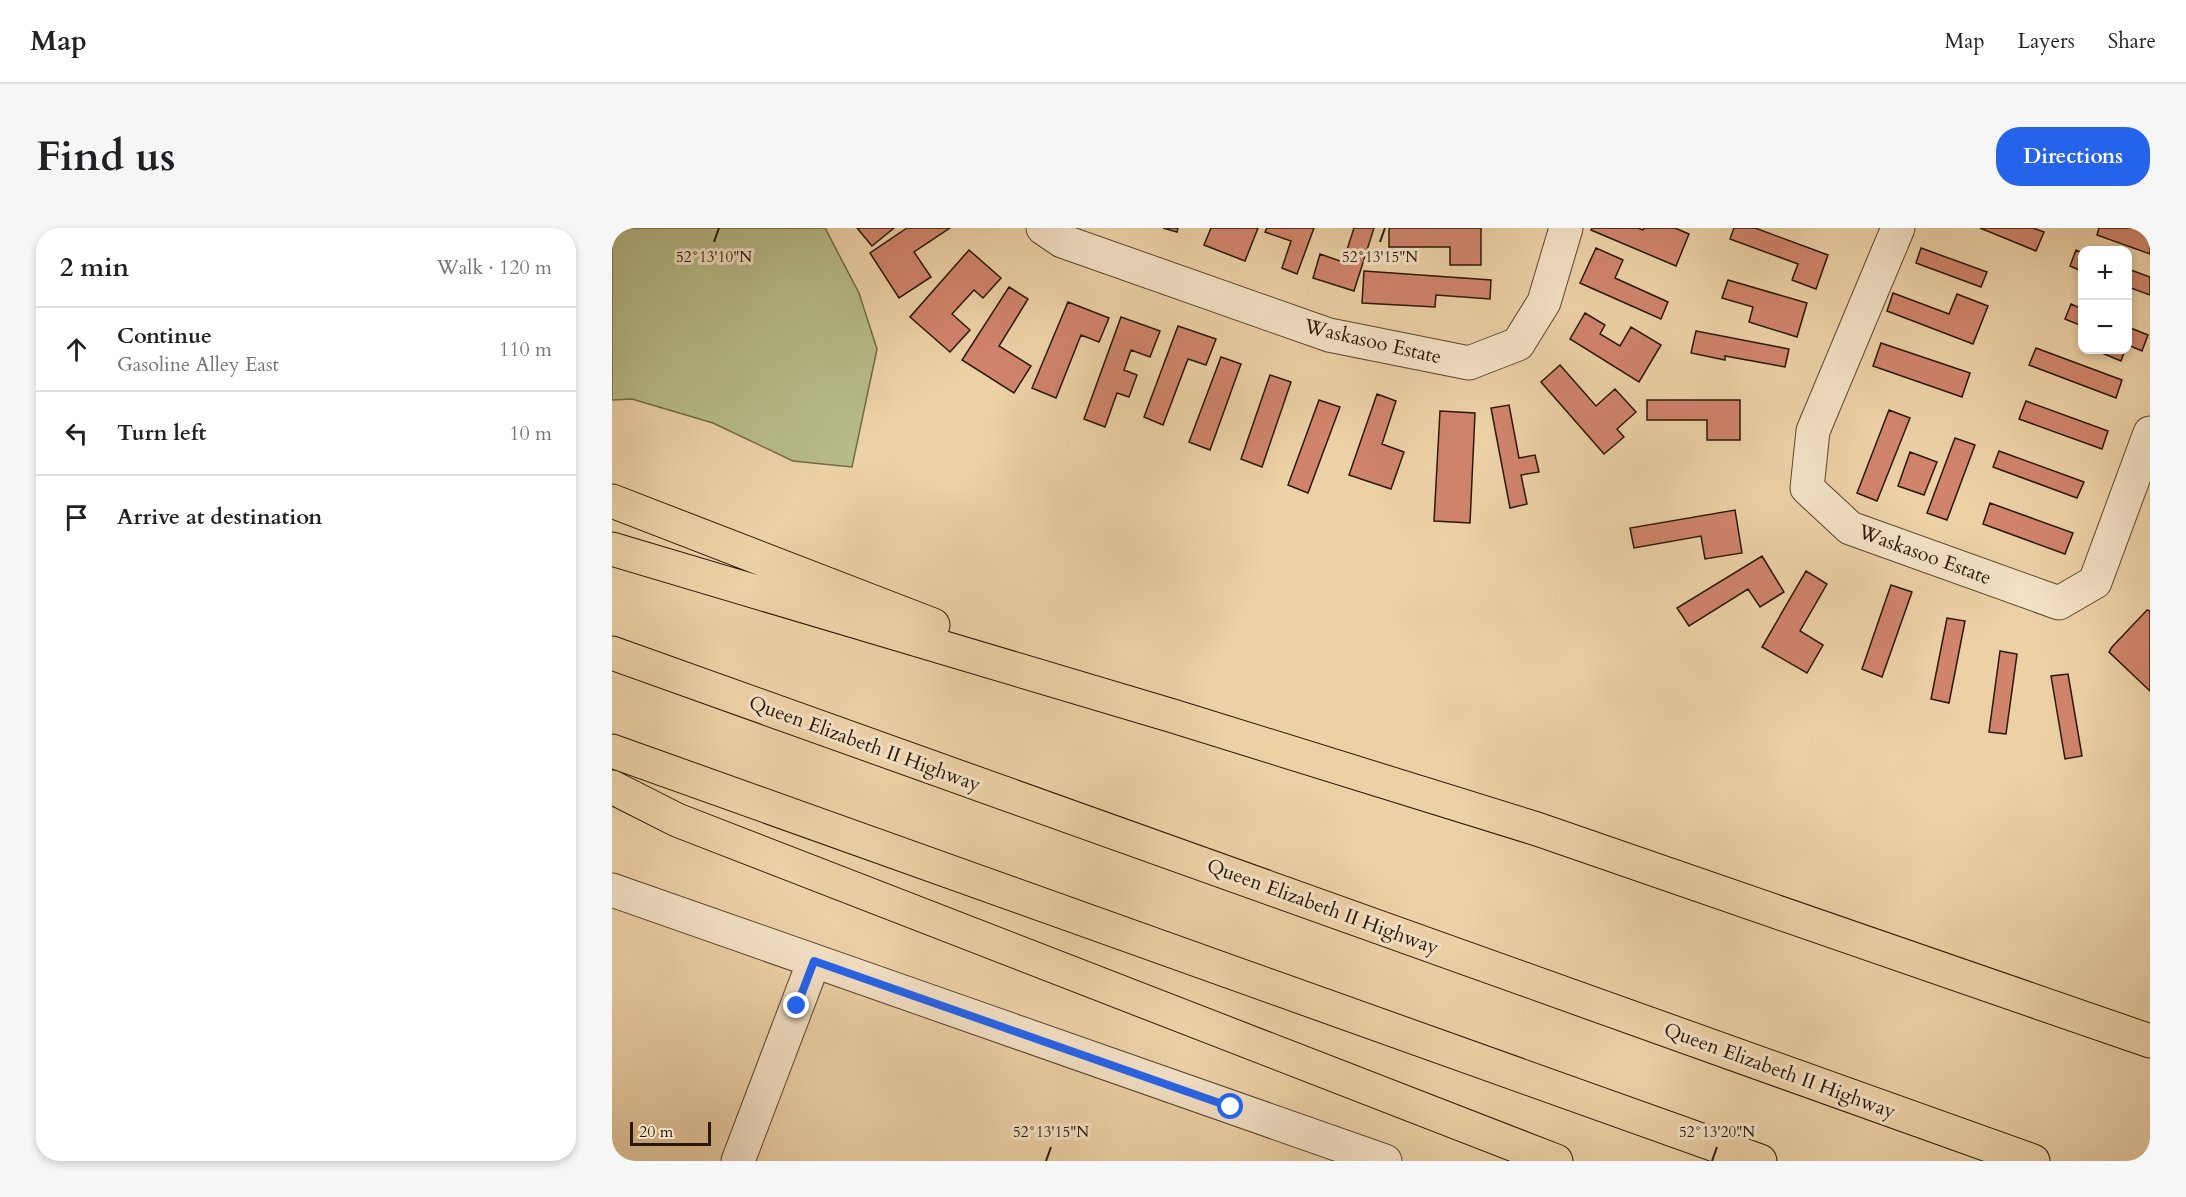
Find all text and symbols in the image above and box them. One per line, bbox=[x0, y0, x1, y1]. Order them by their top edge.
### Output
text: Map bbox=[30, 22, 87, 60]
text: Map bbox=[1945, 27, 1985, 56]
text: Layers bbox=[2018, 27, 2075, 56]
text: Share bbox=[2108, 27, 2156, 56]
button: Directions bbox=[1996, 127, 2150, 186]
text: Find us bbox=[36, 128, 176, 185]
map controls bbox=[2078, 246, 2132, 354]
button: + bbox=[2078, 246, 2132, 300]
text: 52°13'10"N bbox=[676, 247, 752, 267]
text: 52°13'15"N bbox=[1342, 247, 1418, 267]
text: 2 min bbox=[60, 250, 129, 285]
text: Walk · 120 m bbox=[437, 254, 552, 281]
button: − bbox=[2078, 300, 2132, 354]
street label: Waskasoo Estate bbox=[1301, 312, 1444, 370]
text: Continue bbox=[117, 321, 212, 351]
icon: ahead bbox=[60, 333, 93, 366]
text: 110 m bbox=[499, 336, 552, 363]
text: Gasoline Alley East bbox=[117, 351, 279, 378]
icon: left bbox=[60, 417, 93, 450]
text: Turn left bbox=[117, 418, 206, 448]
text: 10 m bbox=[509, 420, 552, 447]
icon: arrive bbox=[60, 501, 93, 534]
text: Arrive at destination bbox=[117, 502, 322, 532]
street label: Waskasoo Estate bbox=[1854, 518, 1995, 591]
street label: Queen Elizabeth II Highway bbox=[745, 689, 985, 798]
street label: Queen Elizabeth II Highway bbox=[1203, 852, 1443, 961]
route end bbox=[783, 992, 809, 1018]
street label: Queen Elizabeth II Highway bbox=[1660, 1016, 1900, 1125]
route start bbox=[1217, 1093, 1243, 1119]
scale bar bbox=[630, 1119, 711, 1146]
text: 20 m bbox=[639, 1121, 673, 1143]
text: 52°13'15"N bbox=[1013, 1122, 1089, 1142]
text: 52°13'20"N bbox=[1679, 1122, 1755, 1142]

